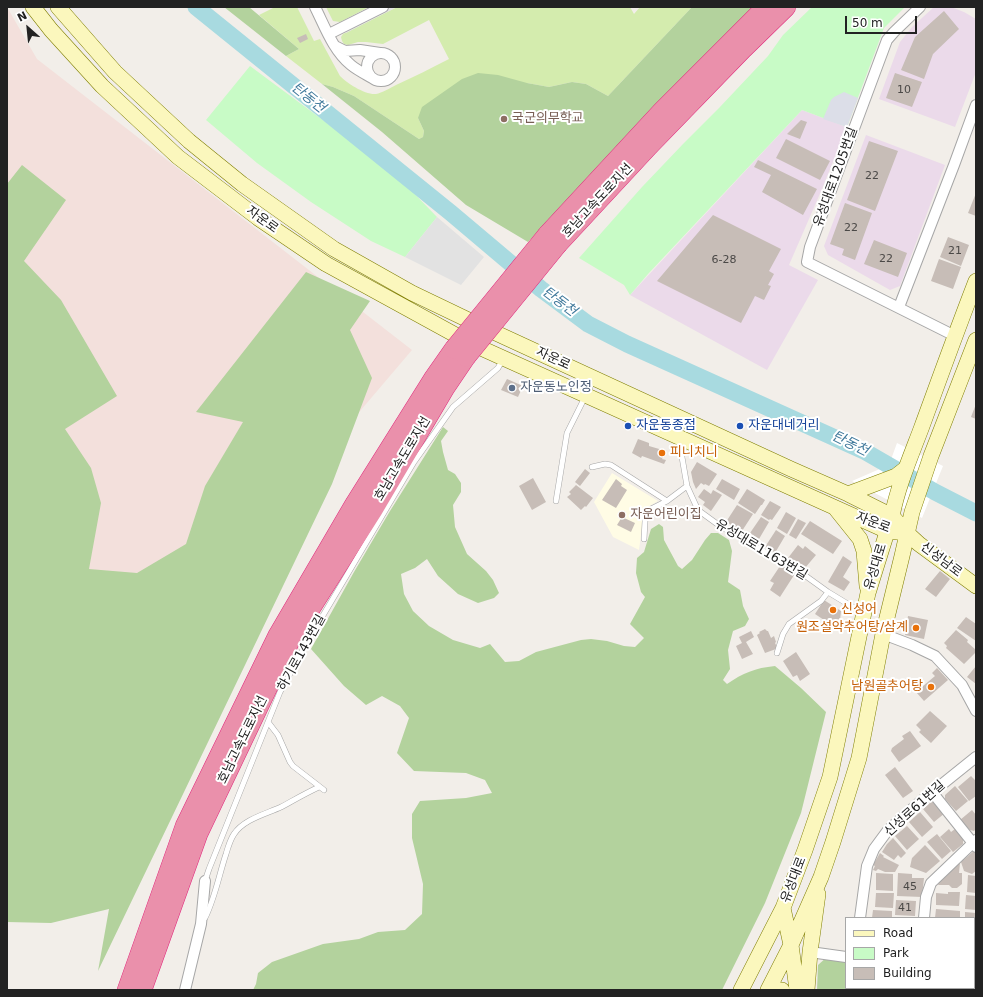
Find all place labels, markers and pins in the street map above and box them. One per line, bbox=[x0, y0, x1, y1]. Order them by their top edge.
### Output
place label: 국군의무학교 bbox=[512, 111, 584, 127]
marker: 국군의무학교 bbox=[499, 114, 509, 124]
place label: 자운동노인정 bbox=[520, 380, 592, 396]
marker: 자운동노인정 bbox=[507, 383, 517, 393]
place label: 자운동종점 bbox=[636, 418, 696, 434]
place label: 자운대네거리 bbox=[748, 418, 820, 434]
marker: 자운동종점 bbox=[623, 421, 633, 431]
marker: 자운대네거리 bbox=[735, 421, 745, 431]
place label: 피니치니 bbox=[670, 445, 718, 461]
marker: 피니치니 bbox=[657, 448, 667, 458]
place label: 자운어린이집 bbox=[630, 507, 702, 523]
marker: 자운어린이집 bbox=[617, 510, 627, 520]
place label: 신성어 bbox=[841, 602, 877, 618]
marker: 신성어 bbox=[828, 605, 838, 615]
place label: 원조설악추어탕/삼계 bbox=[796, 620, 908, 636]
marker: 원조설악추어탕/삼계 bbox=[911, 623, 921, 633]
place label: 남원골추어탕 bbox=[851, 679, 923, 695]
marker: 남원골추어탕 bbox=[926, 682, 936, 692]

